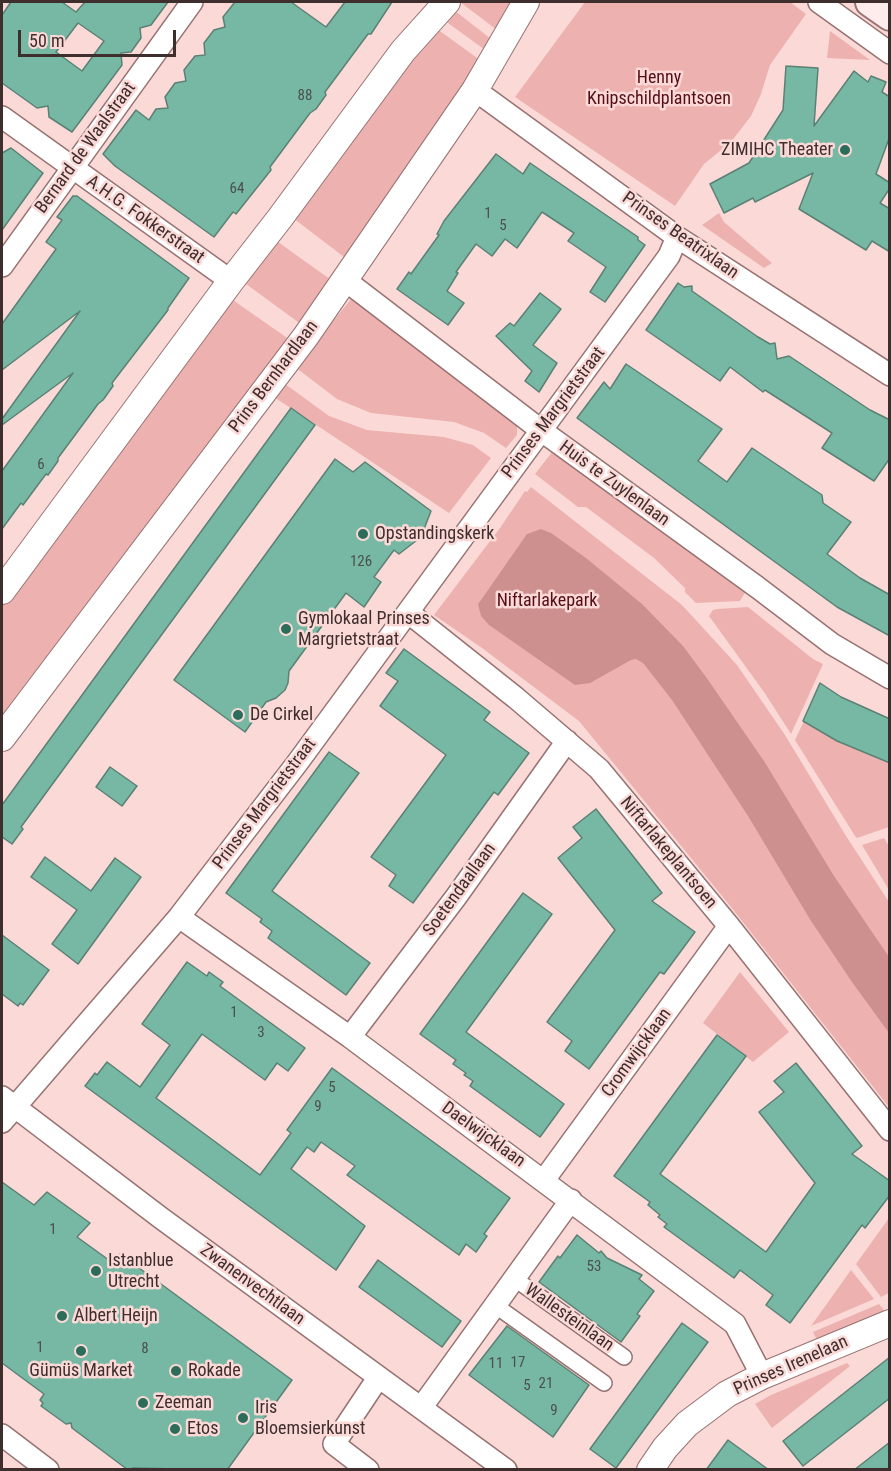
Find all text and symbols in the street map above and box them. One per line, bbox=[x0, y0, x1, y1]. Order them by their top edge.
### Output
scale bar bbox=[21, 18, 178, 56]
text: 50 m bbox=[29, 30, 64, 51]
park label: Henny Knipschildplantsoen bbox=[587, 67, 731, 110]
street label: Bernard de Waalstraat bbox=[31, 78, 141, 218]
house number: 88 bbox=[298, 87, 312, 105]
place label: ZIMIHC Theater bbox=[721, 139, 833, 161]
marker: ZIMIHC Theater bbox=[838, 143, 852, 157]
street label: A.H.G. Fokkerstraat bbox=[82, 171, 208, 269]
house number: 64 bbox=[230, 180, 244, 198]
street label: Prinses Beatrixlaan bbox=[618, 188, 742, 284]
house number: 1 bbox=[484, 205, 492, 223]
house number: 5 bbox=[499, 217, 507, 235]
street label: Prins Bernhardlaan bbox=[225, 317, 323, 437]
street label: Prinses Margrietstraat bbox=[498, 343, 610, 483]
street label: Huis te Zuylenlaan bbox=[555, 437, 673, 531]
house number: 6 bbox=[37, 456, 45, 474]
place label: Opstandingskerk bbox=[375, 523, 494, 545]
marker: Opstandingskerk bbox=[356, 527, 370, 541]
house number: 126 bbox=[350, 553, 372, 571]
park label: Niftarlakepark bbox=[497, 590, 597, 612]
place label: Gymlokaal Prinses Margrietstraat bbox=[298, 608, 430, 650]
marker: Gymlokaal Prinses Margrietstraat bbox=[279, 622, 293, 636]
place label: De Cirkel bbox=[250, 704, 313, 726]
marker: De Cirkel bbox=[231, 708, 245, 722]
street label: Prinses Margrietstraat bbox=[209, 734, 321, 874]
street label: Niftarlakeplantsoen bbox=[615, 793, 721, 913]
street label: Soetendaallaan bbox=[419, 839, 501, 941]
house number: 1 bbox=[230, 1004, 238, 1022]
street label: Cromwijcklaan bbox=[598, 1004, 676, 1102]
house number: 3 bbox=[257, 1024, 265, 1042]
house number: 5 bbox=[328, 1079, 336, 1097]
house number: 9 bbox=[314, 1098, 322, 1116]
street label: Daelwijcklaan bbox=[437, 1098, 529, 1172]
house number: 1 bbox=[49, 1221, 57, 1239]
street label: Zwanenvechtlaan bbox=[196, 1240, 308, 1330]
place label: Istanblue Utrecht bbox=[108, 1250, 174, 1292]
house number: 53 bbox=[587, 1258, 601, 1276]
marker: Istanblue Utrecht bbox=[89, 1264, 103, 1278]
street label: Wallesteinlaan bbox=[520, 1279, 618, 1357]
place label: Albert Heijn bbox=[74, 1305, 158, 1327]
marker: Albert Heijn bbox=[55, 1309, 69, 1323]
street label: Prinses Irenelaan bbox=[731, 1331, 851, 1401]
house number: 1 bbox=[36, 1339, 44, 1357]
house number: 8 bbox=[141, 1340, 149, 1358]
marker: Gümüs Market bbox=[74, 1344, 88, 1358]
house number: 17 bbox=[511, 1354, 525, 1372]
house number: 11 bbox=[489, 1355, 503, 1373]
place label: Gümüs Market bbox=[29, 1360, 133, 1382]
place label: Rokade bbox=[188, 1360, 241, 1382]
marker: Rokade bbox=[169, 1364, 183, 1378]
house number: 21 bbox=[539, 1375, 553, 1393]
house number: 5 bbox=[523, 1377, 531, 1395]
place label: Zeeman bbox=[155, 1392, 212, 1414]
marker: Zeeman bbox=[136, 1396, 150, 1410]
place label: Iris Bloemsierkunst bbox=[255, 1397, 365, 1440]
house number: 9 bbox=[550, 1402, 558, 1420]
marker: Iris Bloemsierkunst bbox=[236, 1411, 250, 1425]
place label: Etos bbox=[187, 1418, 218, 1440]
marker: Etos bbox=[168, 1422, 182, 1436]

